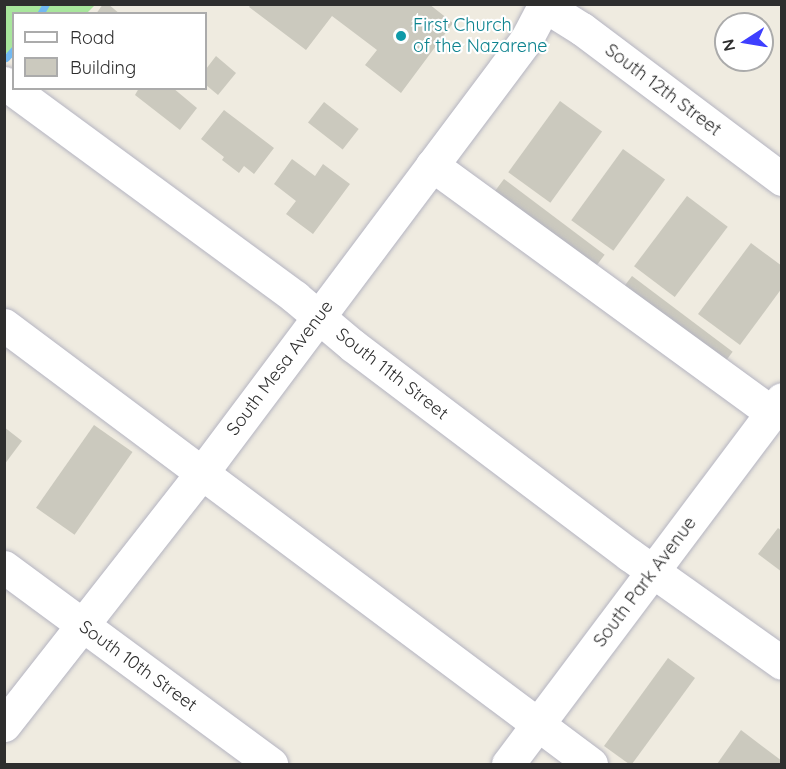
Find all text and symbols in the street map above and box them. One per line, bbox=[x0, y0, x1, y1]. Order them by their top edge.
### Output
legend bbox=[12, 12, 207, 90]
north arrow bbox=[714, 12, 774, 72]
place label: First Church of the Nazarene bbox=[413, 15, 547, 57]
text: Road bbox=[70, 26, 115, 49]
marker: First Church of the Nazarene bbox=[394, 29, 408, 43]
text: N bbox=[717, 38, 739, 53]
street label: South 12th Street bbox=[601, 39, 725, 141]
text: Building bbox=[70, 56, 136, 79]
street label: South Mesa Avenue bbox=[222, 296, 338, 440]
street label: South 11th Street bbox=[332, 324, 452, 424]
street label: South Park Avenue bbox=[589, 513, 701, 651]
street label: South 10th Street bbox=[75, 616, 201, 716]

